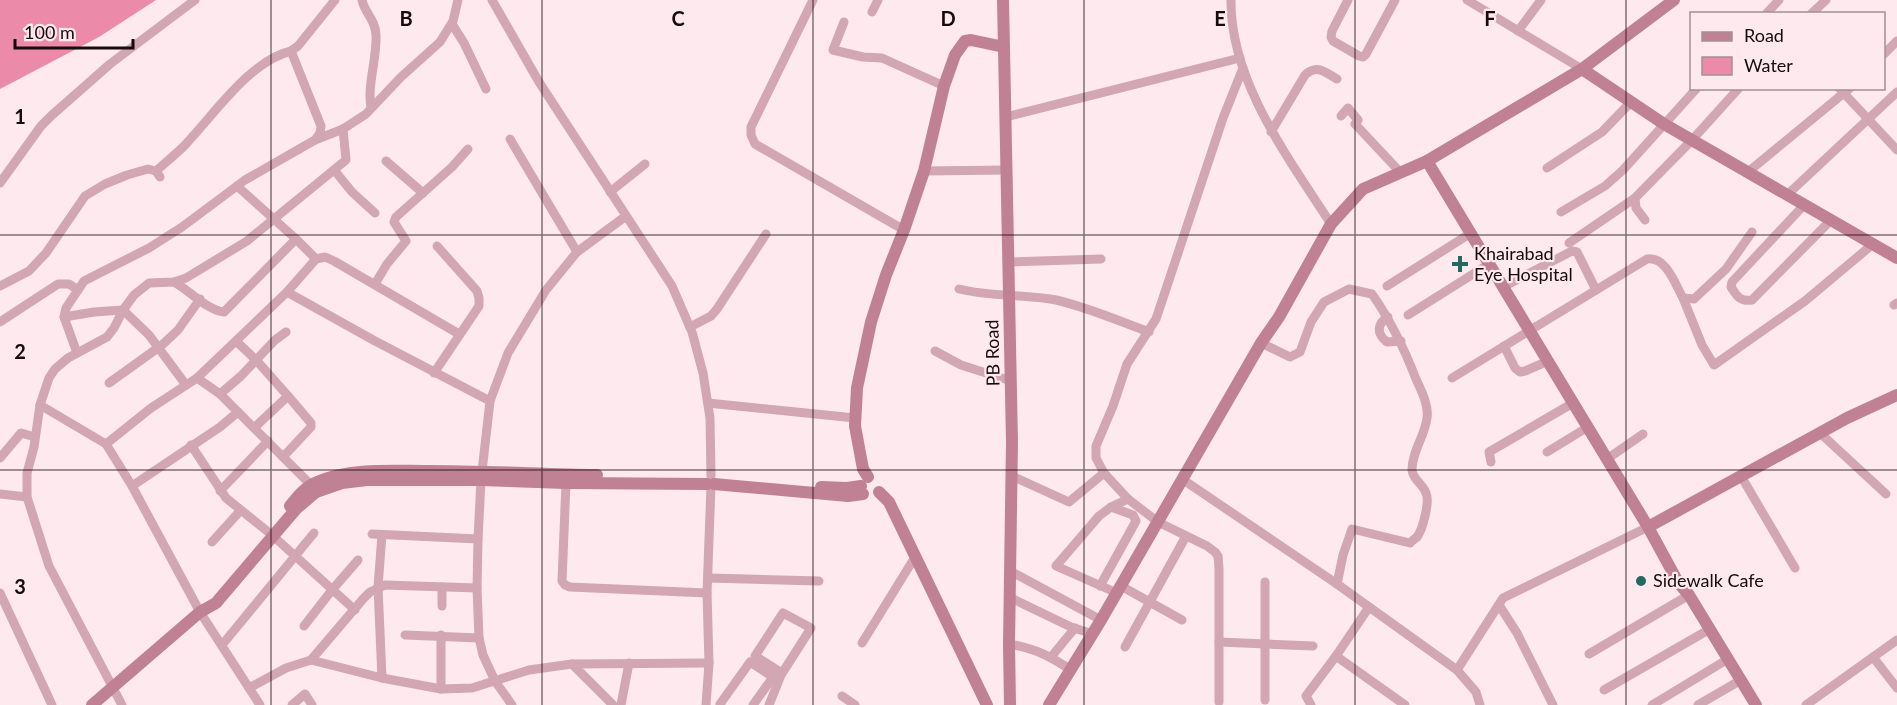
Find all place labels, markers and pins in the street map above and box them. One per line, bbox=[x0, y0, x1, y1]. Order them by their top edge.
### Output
place label: Khairabad Eye Hospital bbox=[1474, 242, 1573, 285]
marker: Khairabad Eye Hospital bbox=[1451, 255, 1469, 273]
place label: Sidewalk Cafe bbox=[1653, 569, 1764, 591]
marker: Sidewalk Cafe bbox=[1634, 574, 1648, 588]

